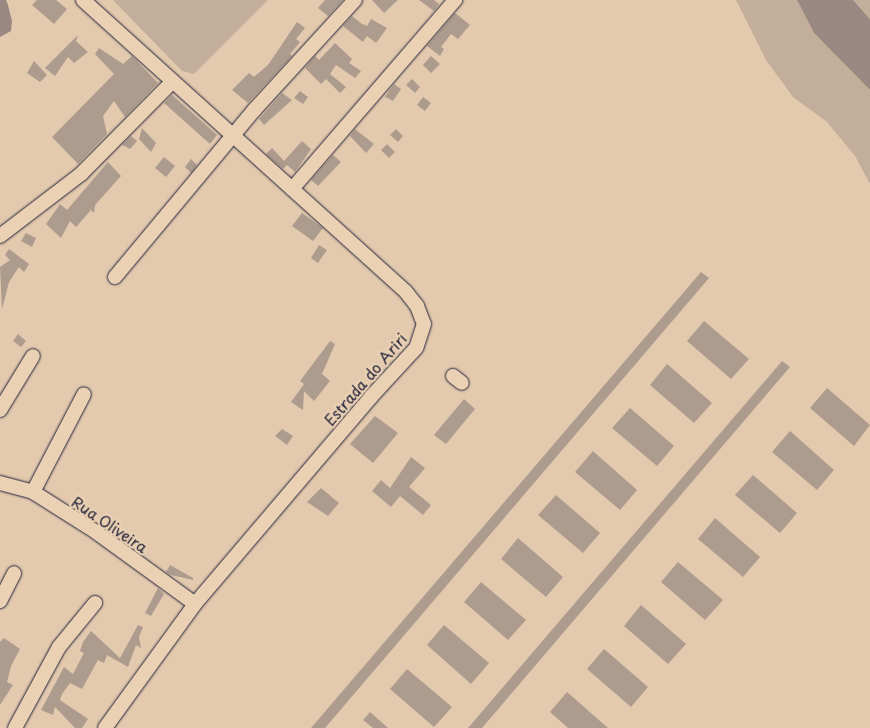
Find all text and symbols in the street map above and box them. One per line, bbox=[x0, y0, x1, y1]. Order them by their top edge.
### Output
street label: Estrada do Ariri bbox=[320, 329, 410, 429]
street label: Rua Oliveira bbox=[68, 492, 152, 556]

